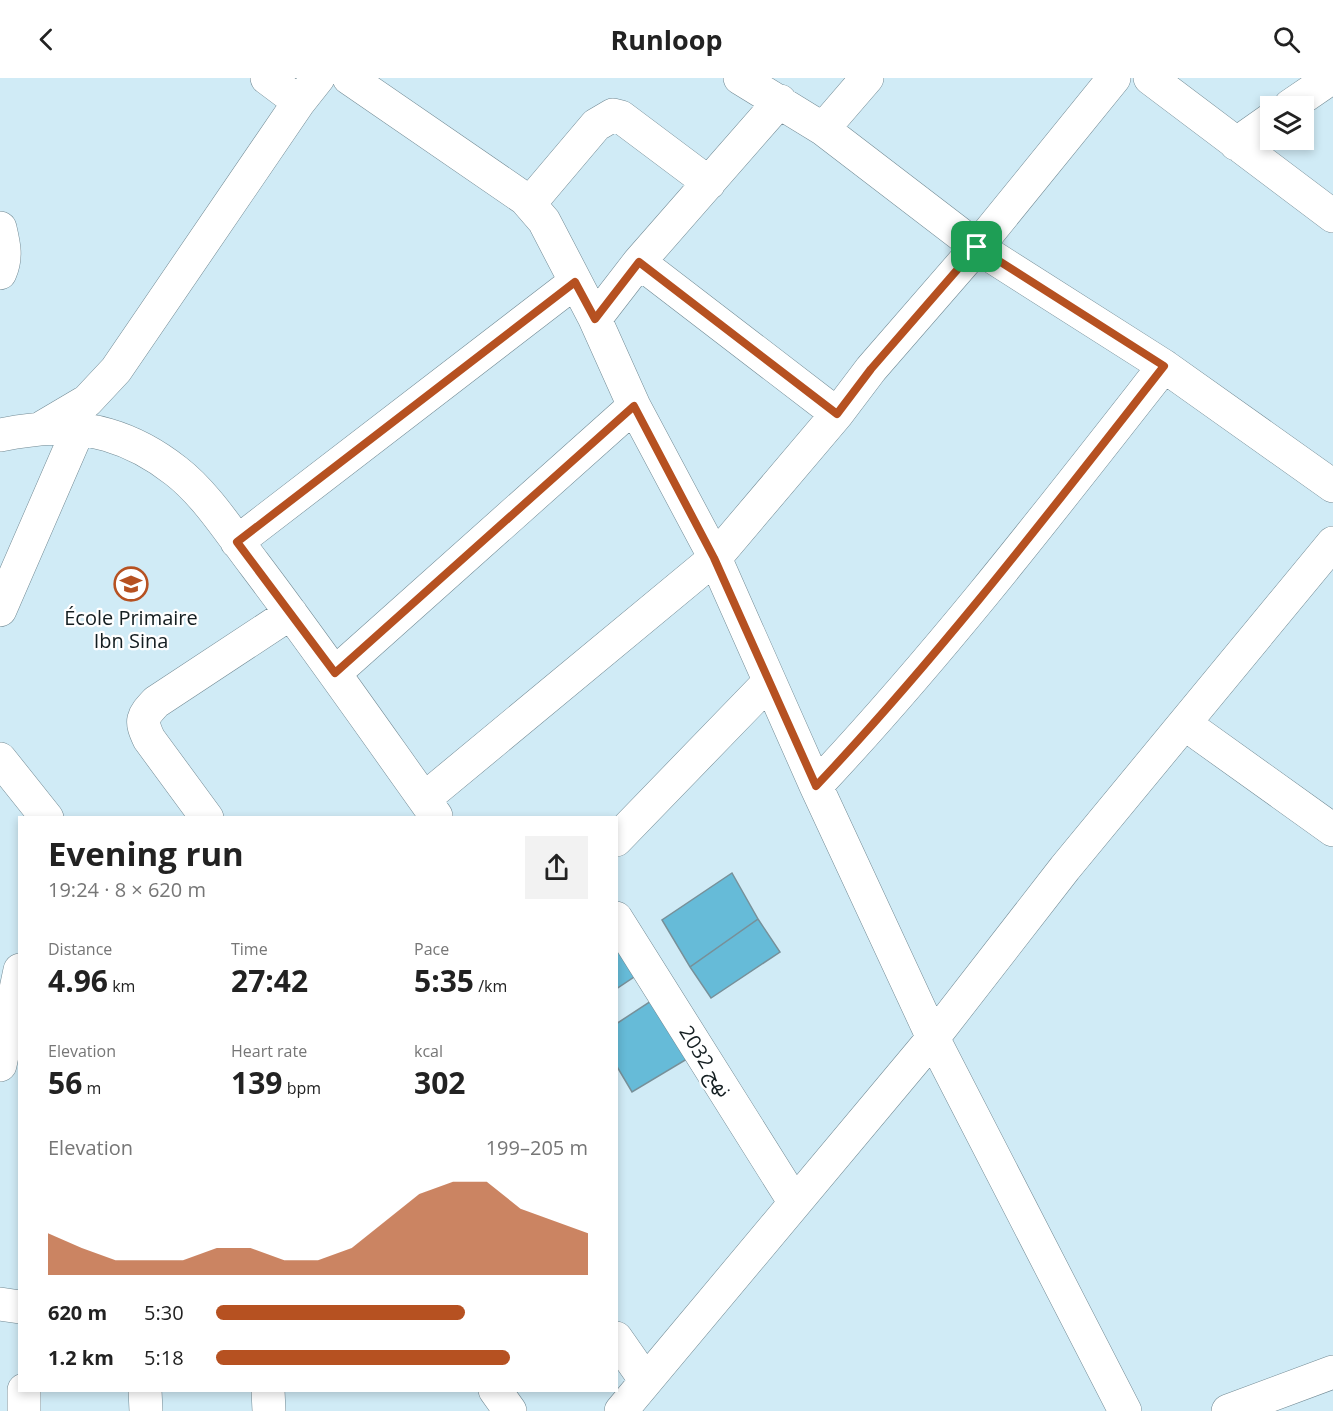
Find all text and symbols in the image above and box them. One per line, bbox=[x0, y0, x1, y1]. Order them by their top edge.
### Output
text: Runloop bbox=[610, 21, 723, 58]
icon: back bbox=[30, 23, 63, 56]
icon: search bbox=[1270, 23, 1303, 56]
map controls bbox=[1260, 96, 1314, 150]
button: layers bbox=[1260, 96, 1314, 150]
pin bbox=[951, 221, 1002, 272]
icon: arrive bbox=[960, 230, 993, 263]
school or university icon: École Primaire Ibn Sina bbox=[113, 566, 149, 602]
place label: École Primaire Ibn Sina bbox=[64, 604, 198, 654]
text: Evening run bbox=[48, 831, 244, 876]
button: share bbox=[525, 836, 588, 899]
text: 19:24 · 8 × 620 m bbox=[48, 876, 206, 903]
text: Distance bbox=[48, 938, 112, 960]
text: Time bbox=[231, 938, 268, 960]
text: Pace bbox=[414, 938, 449, 960]
text: 4.96 bbox=[48, 960, 108, 1001]
text: 27:42 bbox=[231, 960, 308, 1001]
text: 5:35 bbox=[414, 960, 474, 1001]
text: km bbox=[108, 975, 135, 997]
text: /km bbox=[474, 975, 507, 997]
street label: نهج 2032 bbox=[672, 1020, 739, 1103]
text: Elevation bbox=[48, 1040, 116, 1062]
text: Heart rate bbox=[231, 1040, 307, 1062]
text: kcal bbox=[414, 1040, 443, 1062]
text: 56 bbox=[48, 1062, 82, 1103]
text: 139 bbox=[231, 1062, 282, 1103]
text: 302 bbox=[414, 1062, 465, 1103]
text: m bbox=[82, 1077, 101, 1099]
text: bpm bbox=[282, 1077, 321, 1099]
text: Elevation bbox=[48, 1134, 133, 1161]
text: 199–205 m bbox=[486, 1134, 588, 1161]
text: 620 m bbox=[48, 1299, 107, 1326]
text: 5:30 bbox=[144, 1299, 184, 1326]
text: 1.2 km bbox=[48, 1344, 114, 1371]
text: 5:18 bbox=[144, 1344, 184, 1371]

